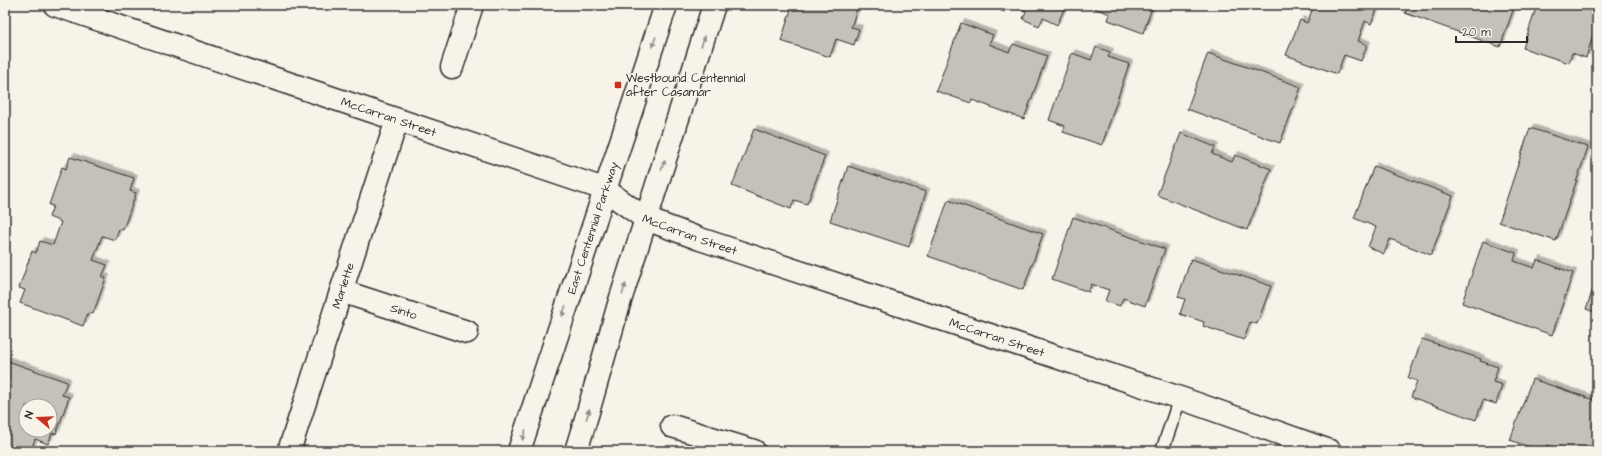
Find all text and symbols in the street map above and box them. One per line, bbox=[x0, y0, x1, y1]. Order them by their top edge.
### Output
scale bar bbox=[1456, 18, 1527, 44]
text: 20 m bbox=[1462, 24, 1491, 41]
one-way arrow bbox=[700, 35, 706, 47]
one-way arrow bbox=[651, 36, 657, 48]
place label: Westbound Centennial after Casamar bbox=[626, 70, 745, 101]
marker: Westbound Centennial after Casamar bbox=[613, 80, 623, 90]
street label: McCarran Street bbox=[339, 93, 439, 141]
street label: East Centennial Parkway bbox=[563, 159, 623, 296]
one-way arrow bbox=[660, 159, 666, 171]
street label: McCarran Street bbox=[640, 210, 739, 259]
street label: Marlette bbox=[328, 260, 359, 311]
one-way arrow bbox=[621, 283, 627, 295]
street label: Sinto bbox=[388, 299, 420, 324]
one-way arrow bbox=[561, 306, 567, 318]
street label: McCarran Street bbox=[947, 314, 1047, 361]
north arrow bbox=[18, 398, 58, 438]
one-way arrow bbox=[585, 408, 591, 420]
text: N bbox=[21, 409, 37, 421]
one-way arrow bbox=[521, 429, 527, 441]

